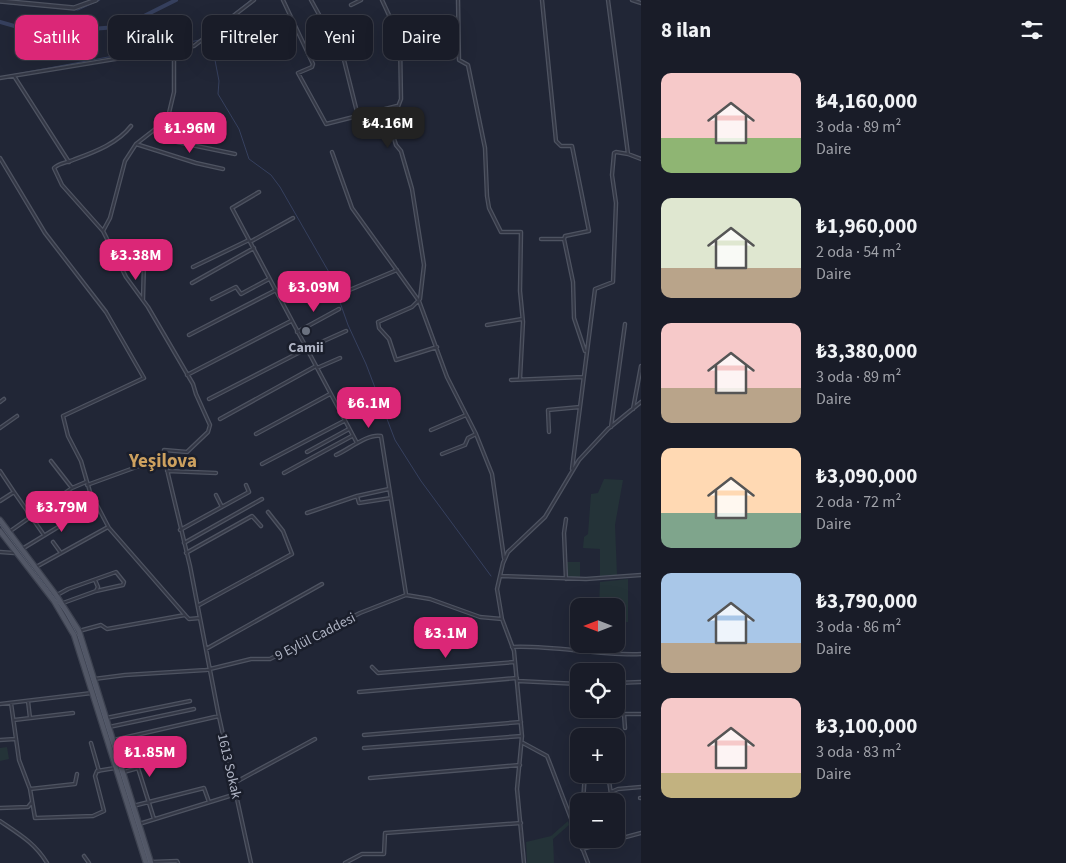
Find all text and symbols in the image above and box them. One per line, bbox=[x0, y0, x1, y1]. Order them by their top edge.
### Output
chip: Satılık bbox=[15, 15, 98, 60]
chip: Kiralık bbox=[108, 15, 192, 60]
chip: Filtreler bbox=[202, 15, 296, 60]
chip: Yeni bbox=[306, 15, 373, 60]
chip: Daire bbox=[383, 15, 459, 60]
text: 8 ilan bbox=[661, 15, 711, 45]
icon: filters bbox=[1018, 16, 1046, 44]
text: ₺4,160,000 bbox=[816, 86, 917, 116]
icon: home bbox=[701, 93, 761, 153]
pin: ₺4.16M bbox=[347, 106, 429, 149]
pin: ₺1.96M bbox=[149, 112, 231, 154]
text: ₺4.16M bbox=[363, 112, 413, 134]
text: 3 oda · 89 m² bbox=[816, 116, 901, 138]
text: ₺1.96M bbox=[165, 117, 215, 139]
text: Daire bbox=[816, 138, 851, 160]
text: ₺1,960,000 bbox=[816, 211, 917, 241]
icon: home bbox=[701, 218, 761, 278]
pin: ₺3.38M bbox=[95, 238, 177, 281]
text: 2 oda · 54 m² bbox=[816, 241, 901, 263]
text: ₺3.38M bbox=[111, 244, 161, 266]
text: Daire bbox=[816, 263, 851, 285]
pin: ₺3.09M bbox=[273, 270, 355, 313]
text: ₺3.09M bbox=[289, 276, 339, 298]
marker: Camii bbox=[300, 325, 312, 337]
text: ₺3,380,000 bbox=[816, 336, 917, 366]
place label: Camii bbox=[288, 338, 324, 358]
icon: home bbox=[701, 343, 761, 403]
text: 3 oda · 89 m² bbox=[816, 366, 901, 388]
pin: ₺6.1M bbox=[334, 386, 404, 429]
text: Daire bbox=[816, 388, 851, 410]
text: ₺6.1M bbox=[348, 392, 390, 414]
district label: Yeşilova bbox=[128, 448, 197, 475]
text: ₺3,090,000 bbox=[816, 461, 917, 491]
icon: home bbox=[701, 468, 761, 528]
pin: ₺3.79M bbox=[21, 490, 103, 533]
text: 2 oda · 72 m² bbox=[816, 491, 901, 513]
text: ₺3.79M bbox=[37, 496, 87, 518]
text: Daire bbox=[816, 513, 851, 535]
text: ₺3,790,000 bbox=[816, 586, 917, 616]
icon: home bbox=[701, 593, 761, 653]
north arrow bbox=[570, 598, 625, 652]
map controls bbox=[570, 598, 625, 848]
street label: 9 Eylül Caddesi bbox=[272, 608, 359, 666]
pin: ₺3.1M bbox=[411, 616, 481, 659]
text: 3 oda · 86 m² bbox=[816, 616, 901, 638]
text: ₺3.1M bbox=[425, 622, 467, 644]
text: Daire bbox=[816, 638, 851, 660]
button: locate bbox=[570, 663, 625, 718]
text: ₺3,100,000 bbox=[816, 711, 917, 741]
icon: home bbox=[701, 718, 761, 778]
button: + bbox=[570, 728, 625, 783]
street label: 1613 Sokak bbox=[212, 732, 246, 801]
pin: ₺1.85M bbox=[109, 736, 191, 778]
text: ₺1.85M bbox=[125, 741, 175, 763]
text: 3 oda · 83 m² bbox=[816, 741, 901, 763]
text: Daire bbox=[816, 763, 851, 785]
button: − bbox=[570, 793, 625, 848]

